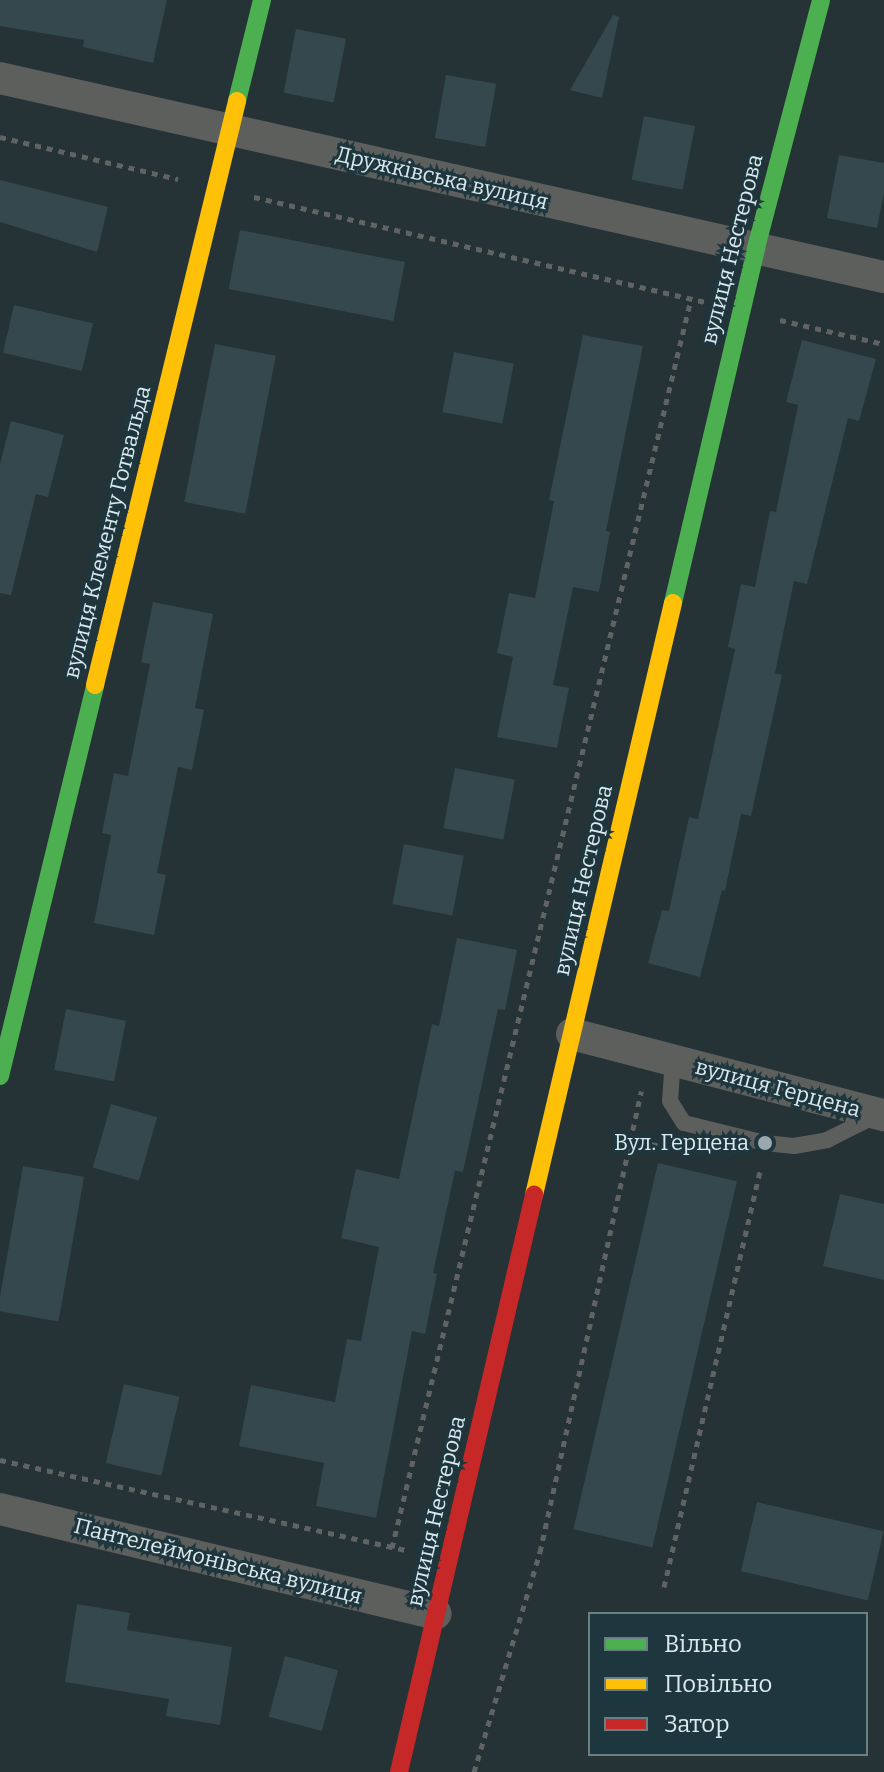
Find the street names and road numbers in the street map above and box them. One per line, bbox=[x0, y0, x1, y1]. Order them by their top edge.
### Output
street label: Дружківська вулиця bbox=[333, 141, 551, 215]
street label: вулиця Нестерова bbox=[696, 151, 768, 347]
street label: вулиця Клементу Готвальда bbox=[58, 383, 156, 681]
street label: вулиця Нестерова bbox=[548, 782, 618, 978]
street label: вулиця Герцена bbox=[692, 1053, 864, 1123]
street label: вулиця Нестерова bbox=[401, 1413, 471, 1609]
street label: Пантелеймонівська вулиця bbox=[71, 1512, 365, 1610]

